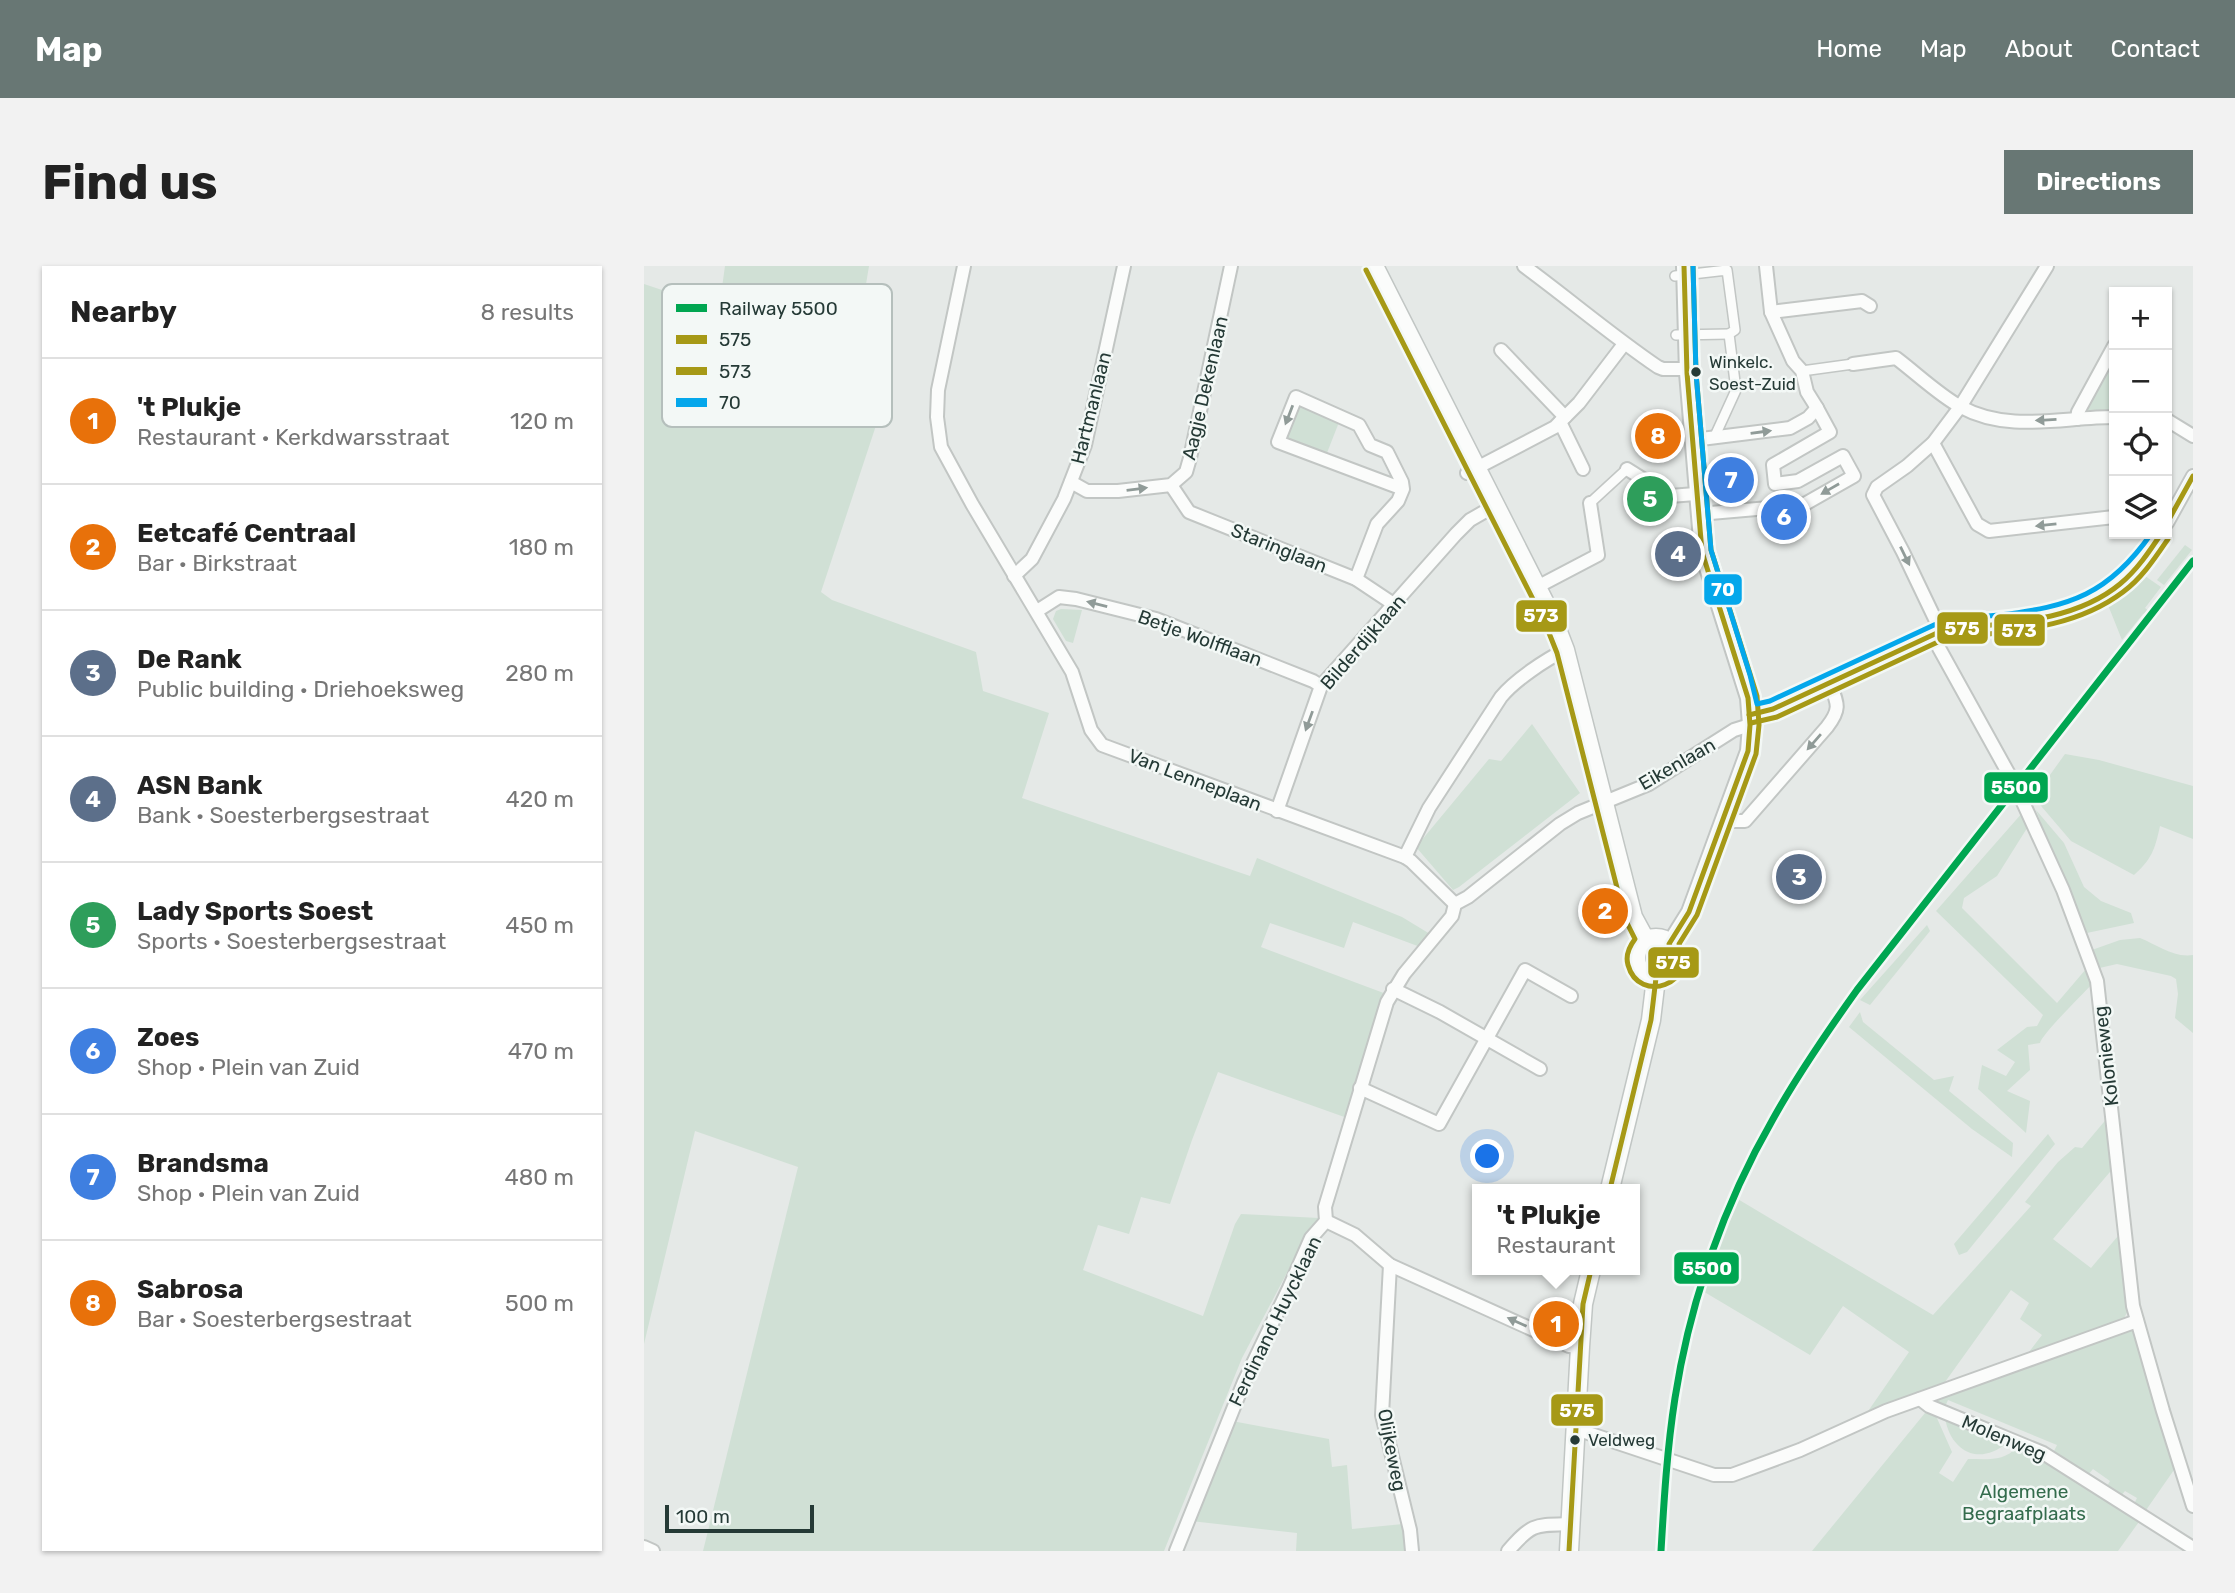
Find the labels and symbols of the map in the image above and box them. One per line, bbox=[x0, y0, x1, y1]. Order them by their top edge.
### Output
legend bbox=[662, 284, 892, 427]
text: Railway 5500 bbox=[719, 297, 838, 320]
street label: Aagje Dekenlaan bbox=[1177, 314, 1233, 462]
text: 575 bbox=[719, 328, 751, 351]
street label: Hartmanlaan bbox=[1066, 350, 1116, 466]
place label: Winkelc. Soest-Zuid bbox=[1709, 352, 1796, 394]
text: 573 bbox=[719, 360, 751, 383]
marker: Winkelc. Soest-Zuid bbox=[1689, 365, 1703, 379]
text: 70 bbox=[719, 391, 741, 414]
one-way arrow bbox=[1283, 405, 1294, 426]
pin: 8 bbox=[1635, 410, 1681, 462]
one-way arrow bbox=[2035, 415, 2057, 426]
one-way arrow bbox=[1750, 426, 1772, 437]
pin: 7 bbox=[1708, 454, 1754, 506]
pin: 5 bbox=[1627, 473, 1673, 525]
one-way arrow bbox=[1821, 483, 1840, 496]
one-way arrow bbox=[1126, 484, 1148, 495]
pin: 6 bbox=[1761, 491, 1807, 543]
street label: Staringlaan bbox=[1228, 518, 1330, 578]
one-way arrow bbox=[2035, 519, 2057, 530]
pin: 4 bbox=[1655, 528, 1701, 580]
one-way arrow bbox=[1899, 546, 1910, 566]
line badge: 70 bbox=[1703, 573, 1743, 606]
text: 70 bbox=[1711, 578, 1735, 601]
street label: Bilderdijklaan bbox=[1315, 590, 1411, 694]
one-way arrow bbox=[1086, 598, 1108, 609]
line badge: 573 bbox=[1515, 599, 1568, 633]
text: 573 bbox=[1523, 604, 1559, 627]
street label: Betje Wolfflaan bbox=[1135, 605, 1265, 671]
line badge: 575 bbox=[1936, 611, 1989, 645]
line badge: 573 bbox=[1993, 613, 2046, 647]
text: 575 bbox=[1944, 617, 1980, 640]
text: 573 bbox=[2001, 619, 2037, 642]
one-way arrow bbox=[1303, 710, 1314, 731]
street label: Eikenlaan bbox=[1635, 733, 1719, 795]
one-way arrow bbox=[1806, 733, 1822, 751]
street label: Van Lenneplaan bbox=[1125, 744, 1265, 816]
line badge: 5500 bbox=[1983, 771, 2049, 804]
text: 5500 bbox=[1991, 776, 2041, 799]
pin: 3 bbox=[1776, 851, 1822, 903]
pin: 2 bbox=[1582, 885, 1628, 937]
line badge: 575 bbox=[1647, 946, 1700, 979]
text: 575 bbox=[1655, 951, 1691, 974]
street label: Kolonieweg bbox=[2088, 1005, 2124, 1107]
your location bbox=[1470, 1139, 1504, 1173]
street label: Ferdinand Huycklaan bbox=[1224, 1232, 1326, 1410]
line badge: 5500 bbox=[1673, 1251, 1740, 1285]
text: 5500 bbox=[1682, 1257, 1732, 1280]
pin: 1 bbox=[1533, 1298, 1579, 1350]
one-way arrow bbox=[1507, 1316, 1527, 1328]
line badge: 575 bbox=[1550, 1393, 1604, 1427]
text: 575 bbox=[1559, 1399, 1595, 1422]
street label: Olijkeweg bbox=[1373, 1407, 1411, 1493]
street label: Molenweg bbox=[1958, 1410, 2050, 1466]
place label: Veldweg bbox=[1588, 1430, 1655, 1450]
marker: Veldweg bbox=[1568, 1433, 1582, 1447]
park label: Algemene Begraafplaats bbox=[1962, 1480, 2086, 1525]
scale bar bbox=[665, 1502, 814, 1534]

